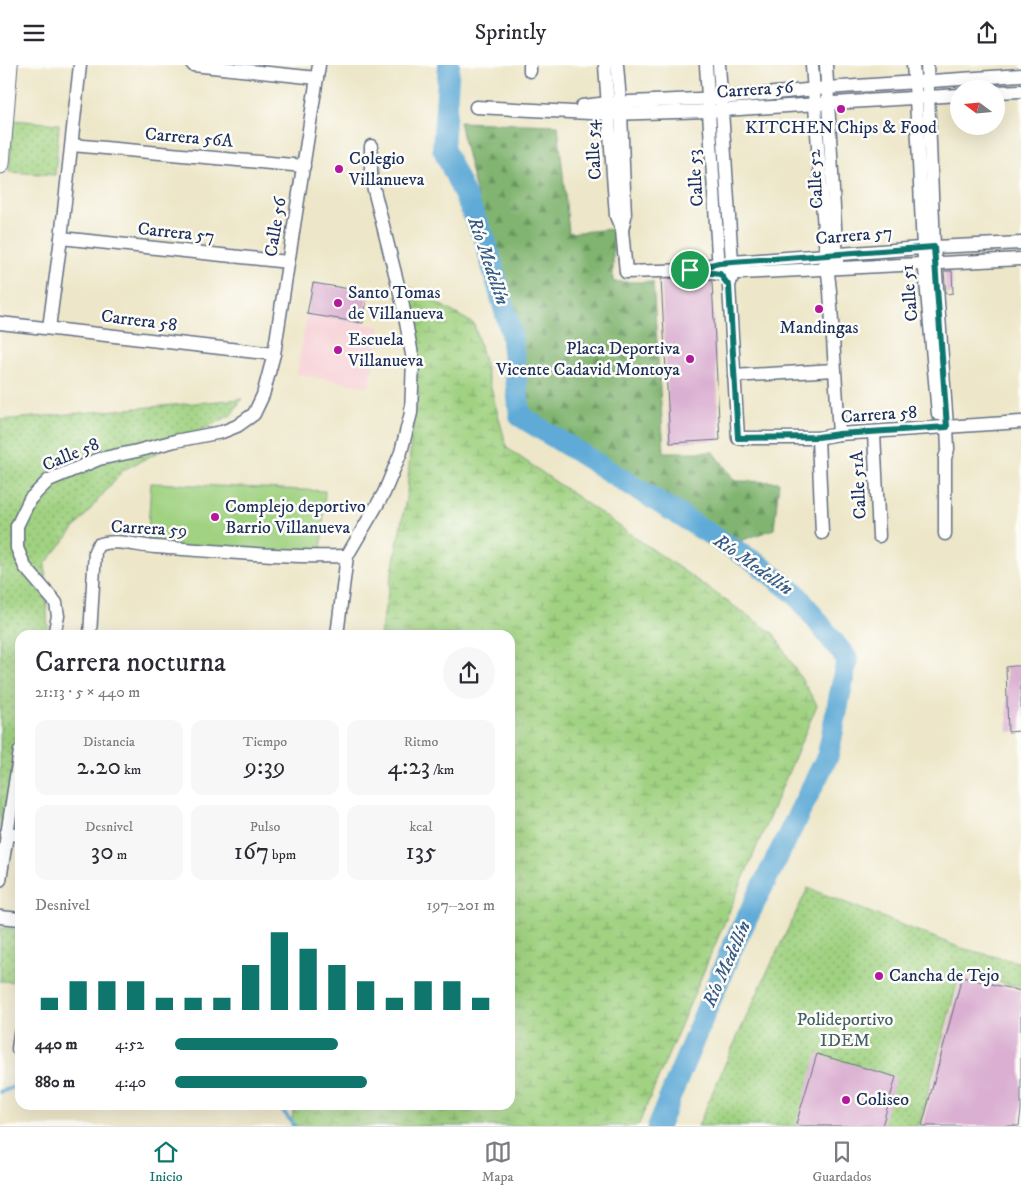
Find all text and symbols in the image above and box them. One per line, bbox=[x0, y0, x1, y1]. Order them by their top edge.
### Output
icon: menu bbox=[20, 19, 48, 47]
text: Sprintly bbox=[475, 19, 546, 46]
icon: share bbox=[973, 19, 1001, 47]
street label: Carrera 56 bbox=[716, 76, 795, 104]
north arrow bbox=[950, 80, 1005, 135]
map controls bbox=[950, 80, 1005, 135]
marker: KITCHEN Chips & Food bbox=[835, 103, 847, 115]
place label: KITCHEN Chips & Food bbox=[745, 117, 937, 139]
street label: Calle 54 bbox=[581, 119, 607, 181]
street label: Carrera 56A bbox=[144, 123, 235, 153]
place label: Colegio Villanueva bbox=[348, 148, 425, 191]
street label: Calle 53 bbox=[683, 149, 709, 207]
street label: Calle 52 bbox=[803, 149, 829, 209]
marker: Colegio Villanueva bbox=[333, 163, 345, 175]
street label: Calle 56 bbox=[260, 195, 292, 258]
water label: Río Medellín bbox=[462, 213, 514, 308]
street label: Carrera 57 bbox=[137, 218, 215, 248]
street label: Carrera 57 bbox=[815, 222, 893, 250]
pin bbox=[669, 249, 711, 291]
icon: arrive bbox=[676, 256, 704, 284]
street label: Calle 51 bbox=[897, 264, 923, 322]
place label: Santo Tomas de Villanueva bbox=[348, 282, 444, 325]
marker: Santo Tomas de Villanueva bbox=[332, 297, 344, 309]
marker: Mandingas bbox=[813, 303, 825, 315]
street label: Carrera 58 bbox=[100, 305, 178, 337]
place label: Mandingas bbox=[780, 317, 858, 339]
place label: Escuela Villanueva bbox=[347, 329, 424, 372]
place label: Placa Deportiva Vicente Cadavid Montoya bbox=[495, 338, 680, 381]
marker: Escuela Villanueva bbox=[332, 344, 344, 356]
marker: Placa Deportiva Vicente Cadavid Montoya bbox=[684, 353, 696, 365]
street label: Carrera 58 bbox=[840, 401, 918, 429]
street label: Calle 58 bbox=[39, 433, 103, 477]
street label: Calle 51A bbox=[846, 450, 872, 520]
place label: Complejo deportivo Barrio Villanueva bbox=[225, 496, 366, 539]
marker: Complejo deportivo Barrio Villanueva bbox=[209, 511, 221, 523]
street label: Carrera 59 bbox=[110, 516, 188, 542]
water label: Río Medellín bbox=[708, 529, 797, 601]
text: Carrera nocturna bbox=[35, 645, 226, 680]
button: share bbox=[443, 647, 495, 699]
text: 21:13 · 5 × 440 m bbox=[35, 682, 140, 702]
text: Distancia bbox=[83, 733, 135, 751]
text: Tiempo bbox=[243, 733, 287, 751]
text: Ritmo bbox=[404, 733, 438, 751]
text: 2.20 bbox=[77, 751, 121, 782]
text: 9:39 bbox=[245, 751, 285, 782]
text: 4:23 bbox=[388, 751, 430, 782]
text: km bbox=[121, 761, 141, 779]
text: /km bbox=[430, 761, 454, 779]
text: Desnivel bbox=[85, 818, 133, 836]
text: Pulso bbox=[250, 818, 280, 836]
text: kcal bbox=[410, 818, 432, 836]
text: 30 bbox=[91, 836, 114, 867]
text: 167 bbox=[234, 836, 269, 867]
text: 135 bbox=[406, 836, 436, 867]
text: m bbox=[114, 846, 127, 864]
text: bpm bbox=[269, 846, 296, 864]
text: Desnivel bbox=[35, 895, 90, 915]
text: 197–201 m bbox=[427, 895, 495, 915]
water label: Río Medellín bbox=[697, 917, 756, 1011]
place label: Cancha de Tejo bbox=[889, 965, 1000, 987]
marker: Cancha de Tejo bbox=[873, 970, 885, 982]
park label: Polideportivo IDEM bbox=[797, 1009, 894, 1052]
text: 440 m bbox=[35, 1034, 77, 1054]
text: 4:52 bbox=[115, 1034, 144, 1054]
text: 880 m bbox=[35, 1072, 75, 1092]
text: 4:40 bbox=[115, 1072, 146, 1092]
place label: Coliseo bbox=[856, 1089, 909, 1111]
marker: Coliseo bbox=[840, 1094, 852, 1106]
tab: Inicio bbox=[150, 1138, 183, 1186]
tab: Mapa bbox=[482, 1138, 513, 1186]
tab: Guardados bbox=[812, 1138, 871, 1186]

